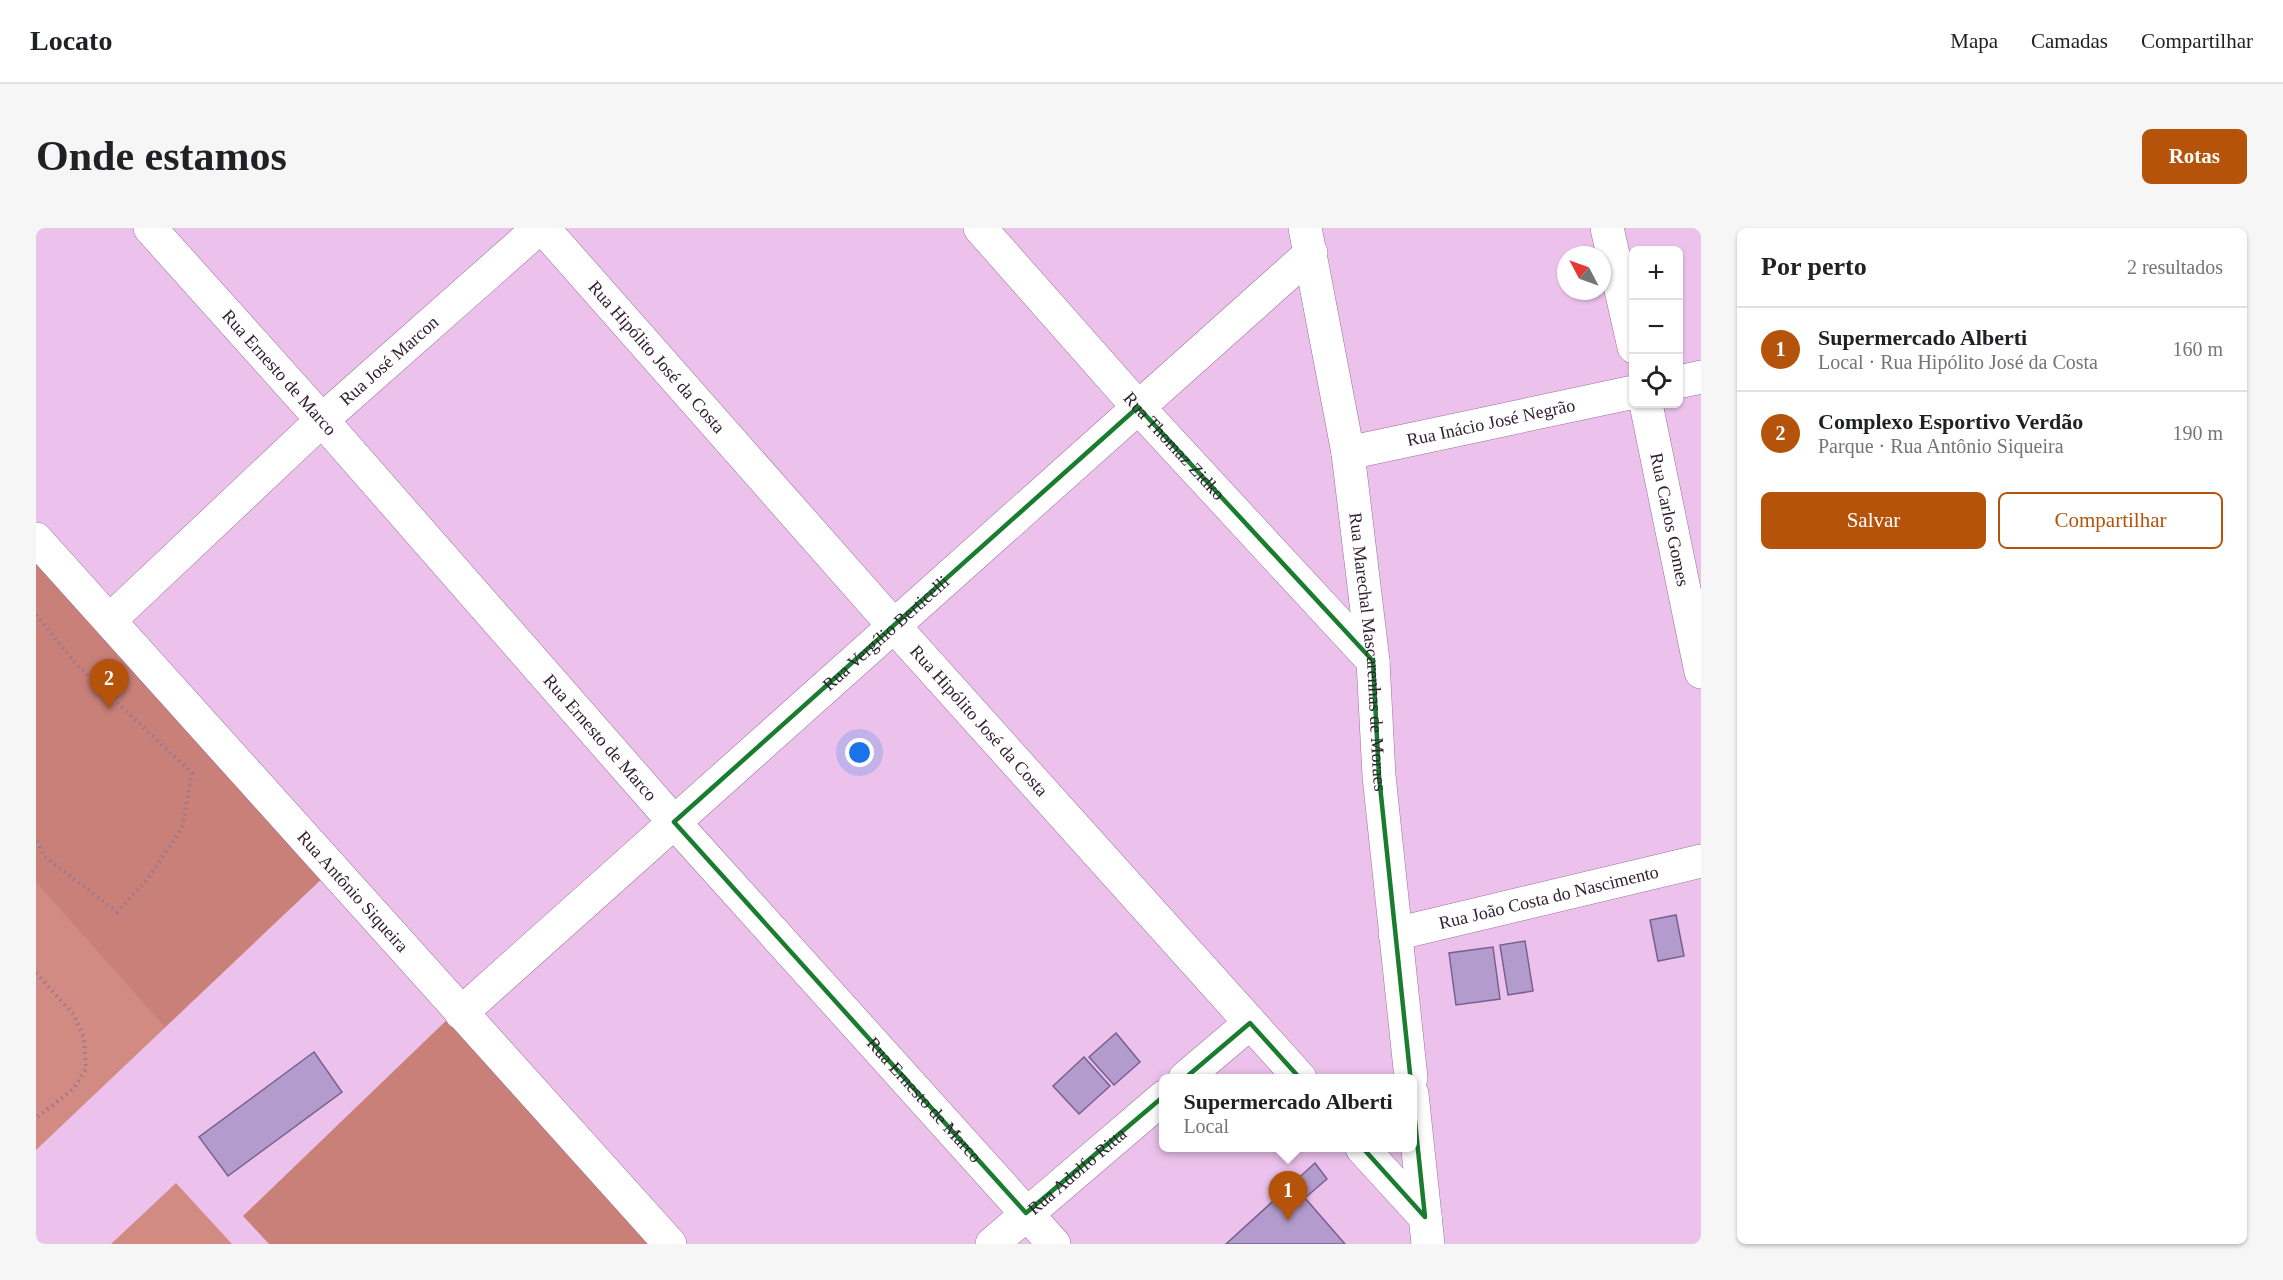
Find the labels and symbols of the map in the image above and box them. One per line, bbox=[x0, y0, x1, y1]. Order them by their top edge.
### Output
north arrow bbox=[1557, 246, 1611, 300]
street label: Rua Hipólito José da Costa bbox=[584, 277, 729, 437]
street label: Rua Ernesto de Marco bbox=[218, 306, 341, 439]
street label: Rua José Marcon bbox=[336, 312, 443, 410]
street label: Rua Thomaz Zidko bbox=[1120, 388, 1229, 504]
street label: Rua Inácio José Negrão bbox=[1405, 395, 1577, 450]
street label: Rua Carlos Gomes bbox=[1646, 451, 1693, 588]
street label: Rua Marechal Mascarenhas de Moraes bbox=[1345, 511, 1391, 792]
street label: Rua Vergílio Berticelli bbox=[819, 571, 953, 695]
street label: Rua Hipólito José da Costa bbox=[906, 641, 1052, 800]
pin: 2 bbox=[90, 660, 128, 709]
street label: Rua Ernesto de Marco bbox=[539, 670, 661, 805]
your location bbox=[845, 738, 874, 767]
street label: Rua Antônio Siqueira bbox=[293, 827, 413, 956]
street label: Rua João Costa do Nascimento bbox=[1437, 861, 1661, 933]
street label: Rua Ernesto de Marco bbox=[863, 1033, 986, 1167]
street label: Rua Adolfo Ritta bbox=[1024, 1124, 1130, 1219]
pin: 1 bbox=[1268, 1172, 1308, 1221]

